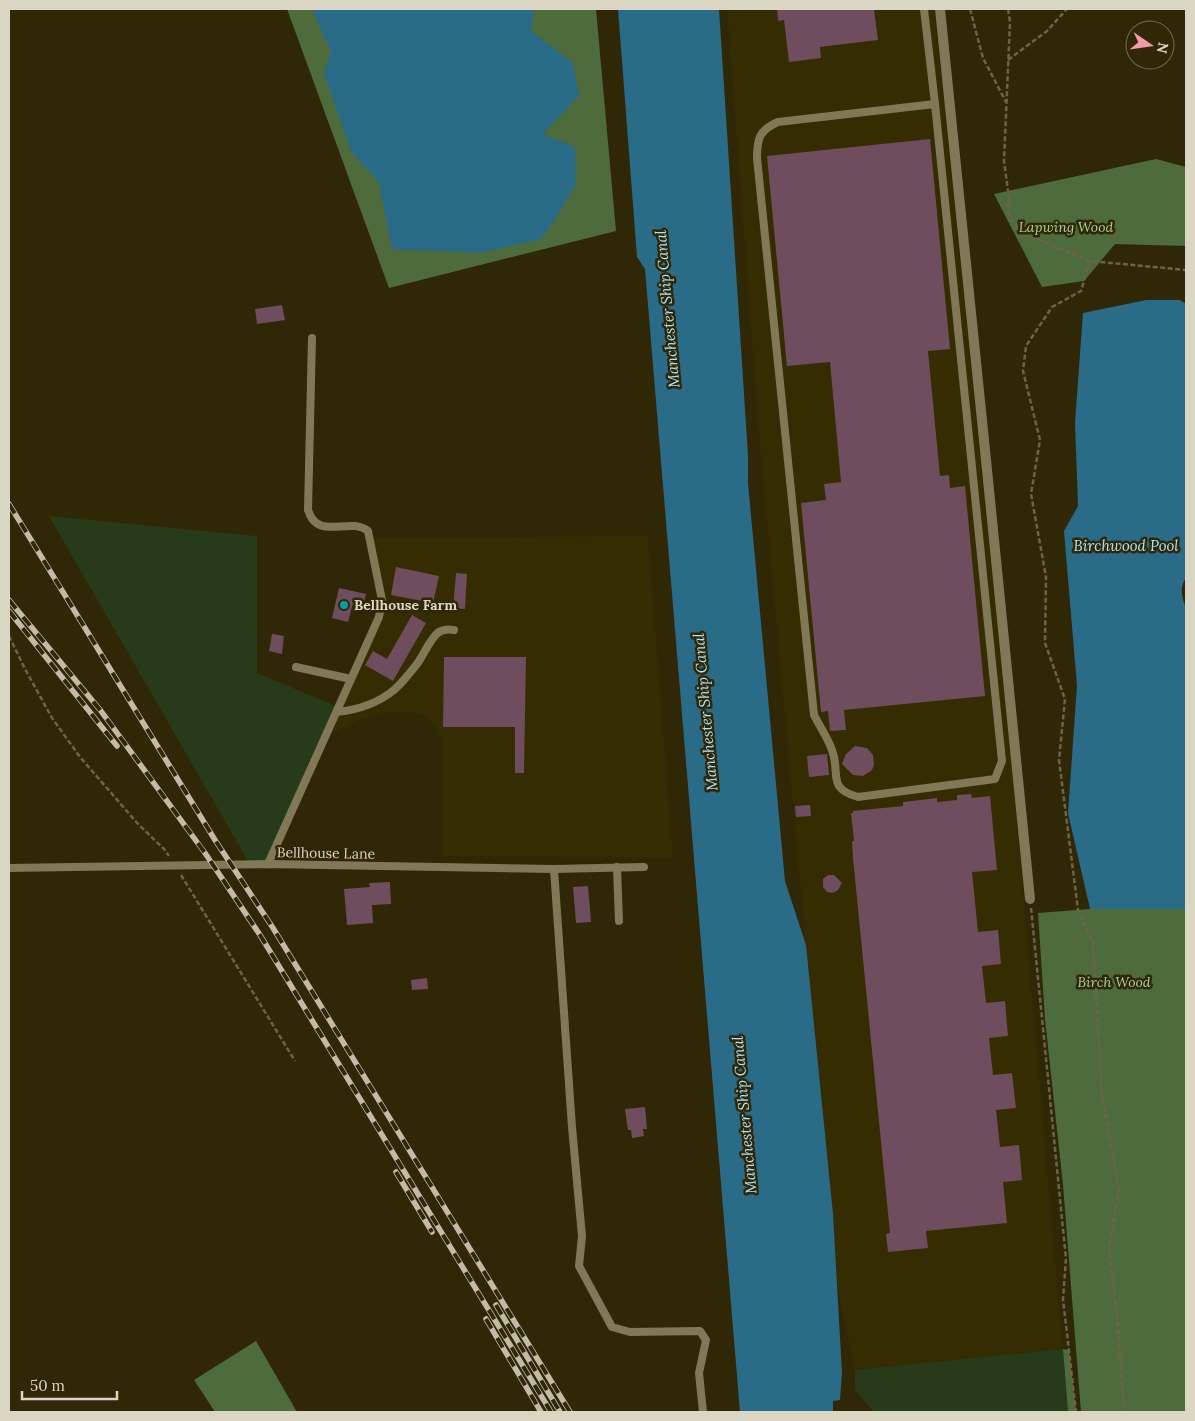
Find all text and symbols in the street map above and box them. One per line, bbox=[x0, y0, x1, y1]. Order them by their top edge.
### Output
north arrow bbox=[1125, 20, 1175, 70]
text: N bbox=[1153, 41, 1173, 55]
park label: Lapwing Wood bbox=[1019, 218, 1113, 236]
water label: Manchester Ship Canal bbox=[651, 229, 683, 389]
water label: Birchwood Pool bbox=[1073, 536, 1179, 555]
place label: Bellhouse Farm bbox=[354, 596, 457, 614]
marker: Bellhouse Farm bbox=[338, 599, 350, 611]
water label: Manchester Ship Canal bbox=[689, 632, 721, 792]
street label: Bellhouse Lane bbox=[277, 843, 376, 863]
park label: Birch Wood bbox=[1077, 973, 1151, 991]
water label: Manchester Ship Canal bbox=[728, 1035, 760, 1195]
scale bar bbox=[22, 1368, 118, 1400]
text: 50 m bbox=[30, 1376, 65, 1395]

